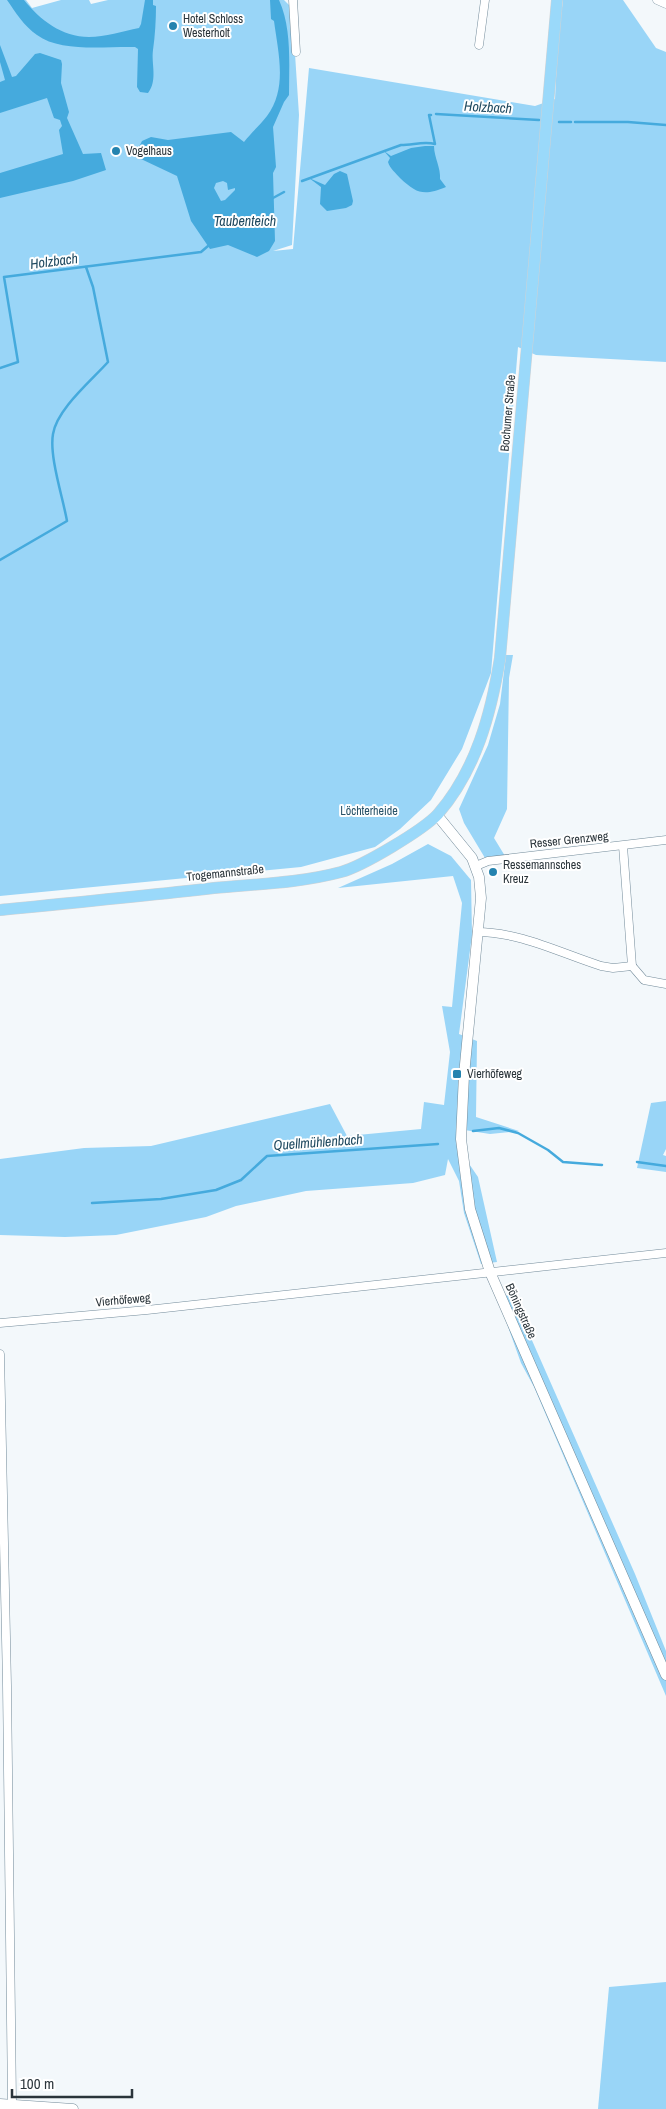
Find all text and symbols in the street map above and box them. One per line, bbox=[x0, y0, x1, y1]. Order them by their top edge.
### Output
place label: Hotel Schloss Westerholt bbox=[183, 11, 243, 41]
marker: Hotel Schloss Westerholt bbox=[167, 20, 179, 32]
water label: Holzbach bbox=[464, 97, 512, 117]
place label: Vogelhaus bbox=[126, 143, 172, 159]
marker: Vogelhaus bbox=[110, 145, 122, 157]
water label: Taubenteich bbox=[214, 212, 276, 230]
water label: Holzbach bbox=[29, 249, 79, 273]
street label: Bochumer Straße bbox=[497, 374, 519, 452]
park label: Löchterheide bbox=[340, 803, 398, 819]
street label: Resser Grenzweg bbox=[529, 828, 610, 852]
place label: Ressemannsches Kreuz bbox=[503, 857, 581, 887]
street label: Trogemannstraße bbox=[185, 861, 265, 885]
marker: Ressemannsches Kreuz bbox=[487, 866, 499, 878]
place label: Vierhöfeweg bbox=[467, 1066, 523, 1082]
marker: Vierhöfeweg bbox=[451, 1068, 463, 1080]
water label: Quellmühlenbach bbox=[273, 1130, 363, 1154]
street label: Böningstraße bbox=[502, 1281, 540, 1341]
street label: Vierhöfeweg bbox=[95, 1290, 152, 1310]
scale bar bbox=[12, 2066, 132, 2098]
text: 100 m bbox=[20, 2073, 54, 2094]

